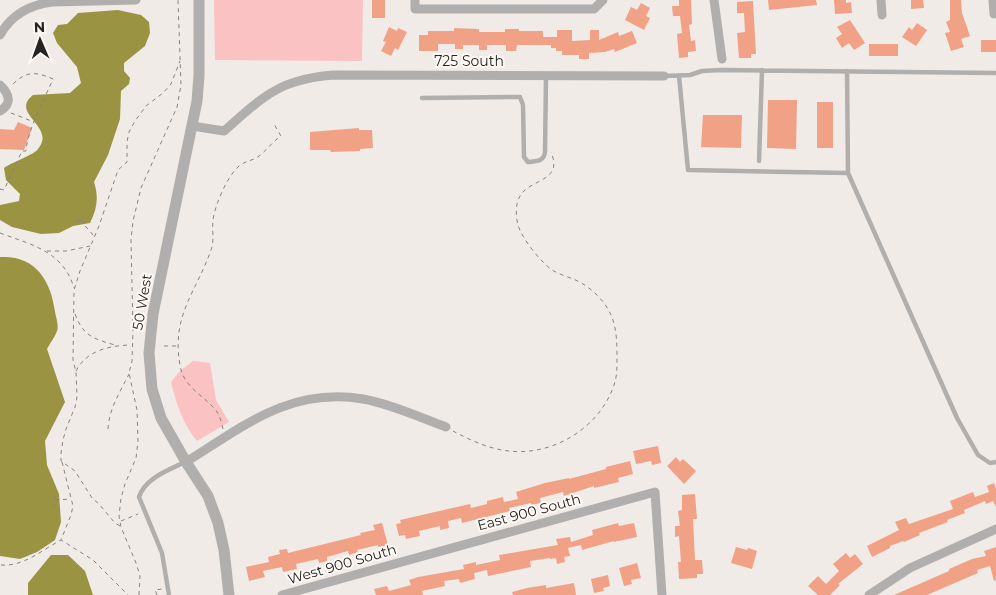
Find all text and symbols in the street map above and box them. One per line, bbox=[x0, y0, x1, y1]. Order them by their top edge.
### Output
north arrow bbox=[15, 15, 65, 65]
text: N bbox=[34, 18, 46, 36]
street label: 725 South bbox=[434, 52, 504, 70]
street label: 50 West bbox=[128, 272, 156, 331]
street label: East 900 South bbox=[475, 490, 583, 534]
street label: West 900 South bbox=[286, 540, 398, 588]

